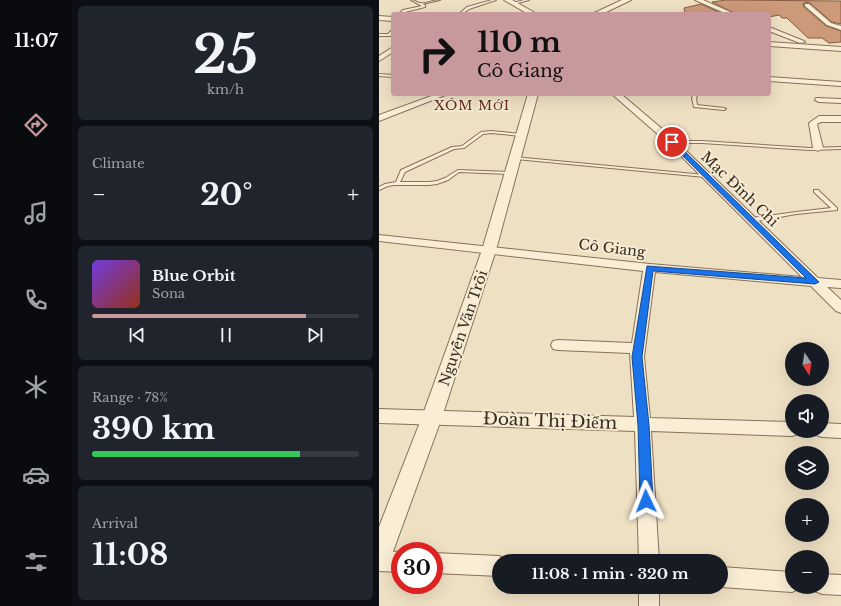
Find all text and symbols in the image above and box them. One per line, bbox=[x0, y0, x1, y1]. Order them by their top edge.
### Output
text: 25 bbox=[193, 23, 258, 87]
text: 110 m bbox=[477, 25, 561, 60]
icon: right bbox=[411, 28, 463, 80]
text: 11:07 bbox=[14, 30, 58, 52]
text: Cô Giang bbox=[477, 60, 563, 82]
text: km/h bbox=[207, 81, 244, 98]
district label: XÓM MỚI bbox=[434, 97, 510, 114]
icon: directions bbox=[22, 111, 50, 139]
pin bbox=[655, 125, 689, 159]
icon: arrive bbox=[661, 131, 683, 153]
street label: Mạc Đĩnh Chi bbox=[698, 148, 783, 231]
text: Climate bbox=[92, 155, 145, 172]
text: 20° bbox=[200, 176, 253, 213]
text: − bbox=[92, 181, 106, 208]
text: + bbox=[347, 181, 359, 208]
icon: music bbox=[22, 199, 50, 227]
street label: Cô Giang bbox=[578, 235, 647, 261]
text: Blue Orbit bbox=[152, 266, 235, 285]
street label: Nguyễn Văn Trỗi bbox=[435, 268, 491, 388]
text: Sona bbox=[152, 285, 185, 302]
icon: phone bbox=[22, 286, 50, 314]
icon: previous bbox=[126, 324, 148, 346]
icon: pause bbox=[215, 324, 237, 346]
icon: next bbox=[304, 324, 326, 346]
north arrow bbox=[785, 342, 829, 386]
map controls bbox=[785, 342, 829, 594]
icon: climate bbox=[22, 373, 50, 401]
text: Range · 78% bbox=[92, 389, 168, 406]
button: sound bbox=[785, 394, 829, 438]
street label: Đoàn Thị Điểm bbox=[483, 408, 617, 434]
text: 390 km bbox=[92, 410, 215, 447]
button: layers bbox=[785, 446, 829, 490]
icon: car bbox=[22, 461, 50, 489]
position arrow bbox=[625, 480, 667, 522]
button: + bbox=[785, 498, 829, 542]
text: Arrival bbox=[92, 515, 138, 532]
text: 11:08 bbox=[92, 536, 168, 573]
speed limit sign: 30 bbox=[391, 542, 443, 594]
icon: filters bbox=[22, 548, 50, 576]
button: − bbox=[785, 550, 829, 594]
text: 11:08 · 1 min · 320 m bbox=[531, 564, 689, 583]

